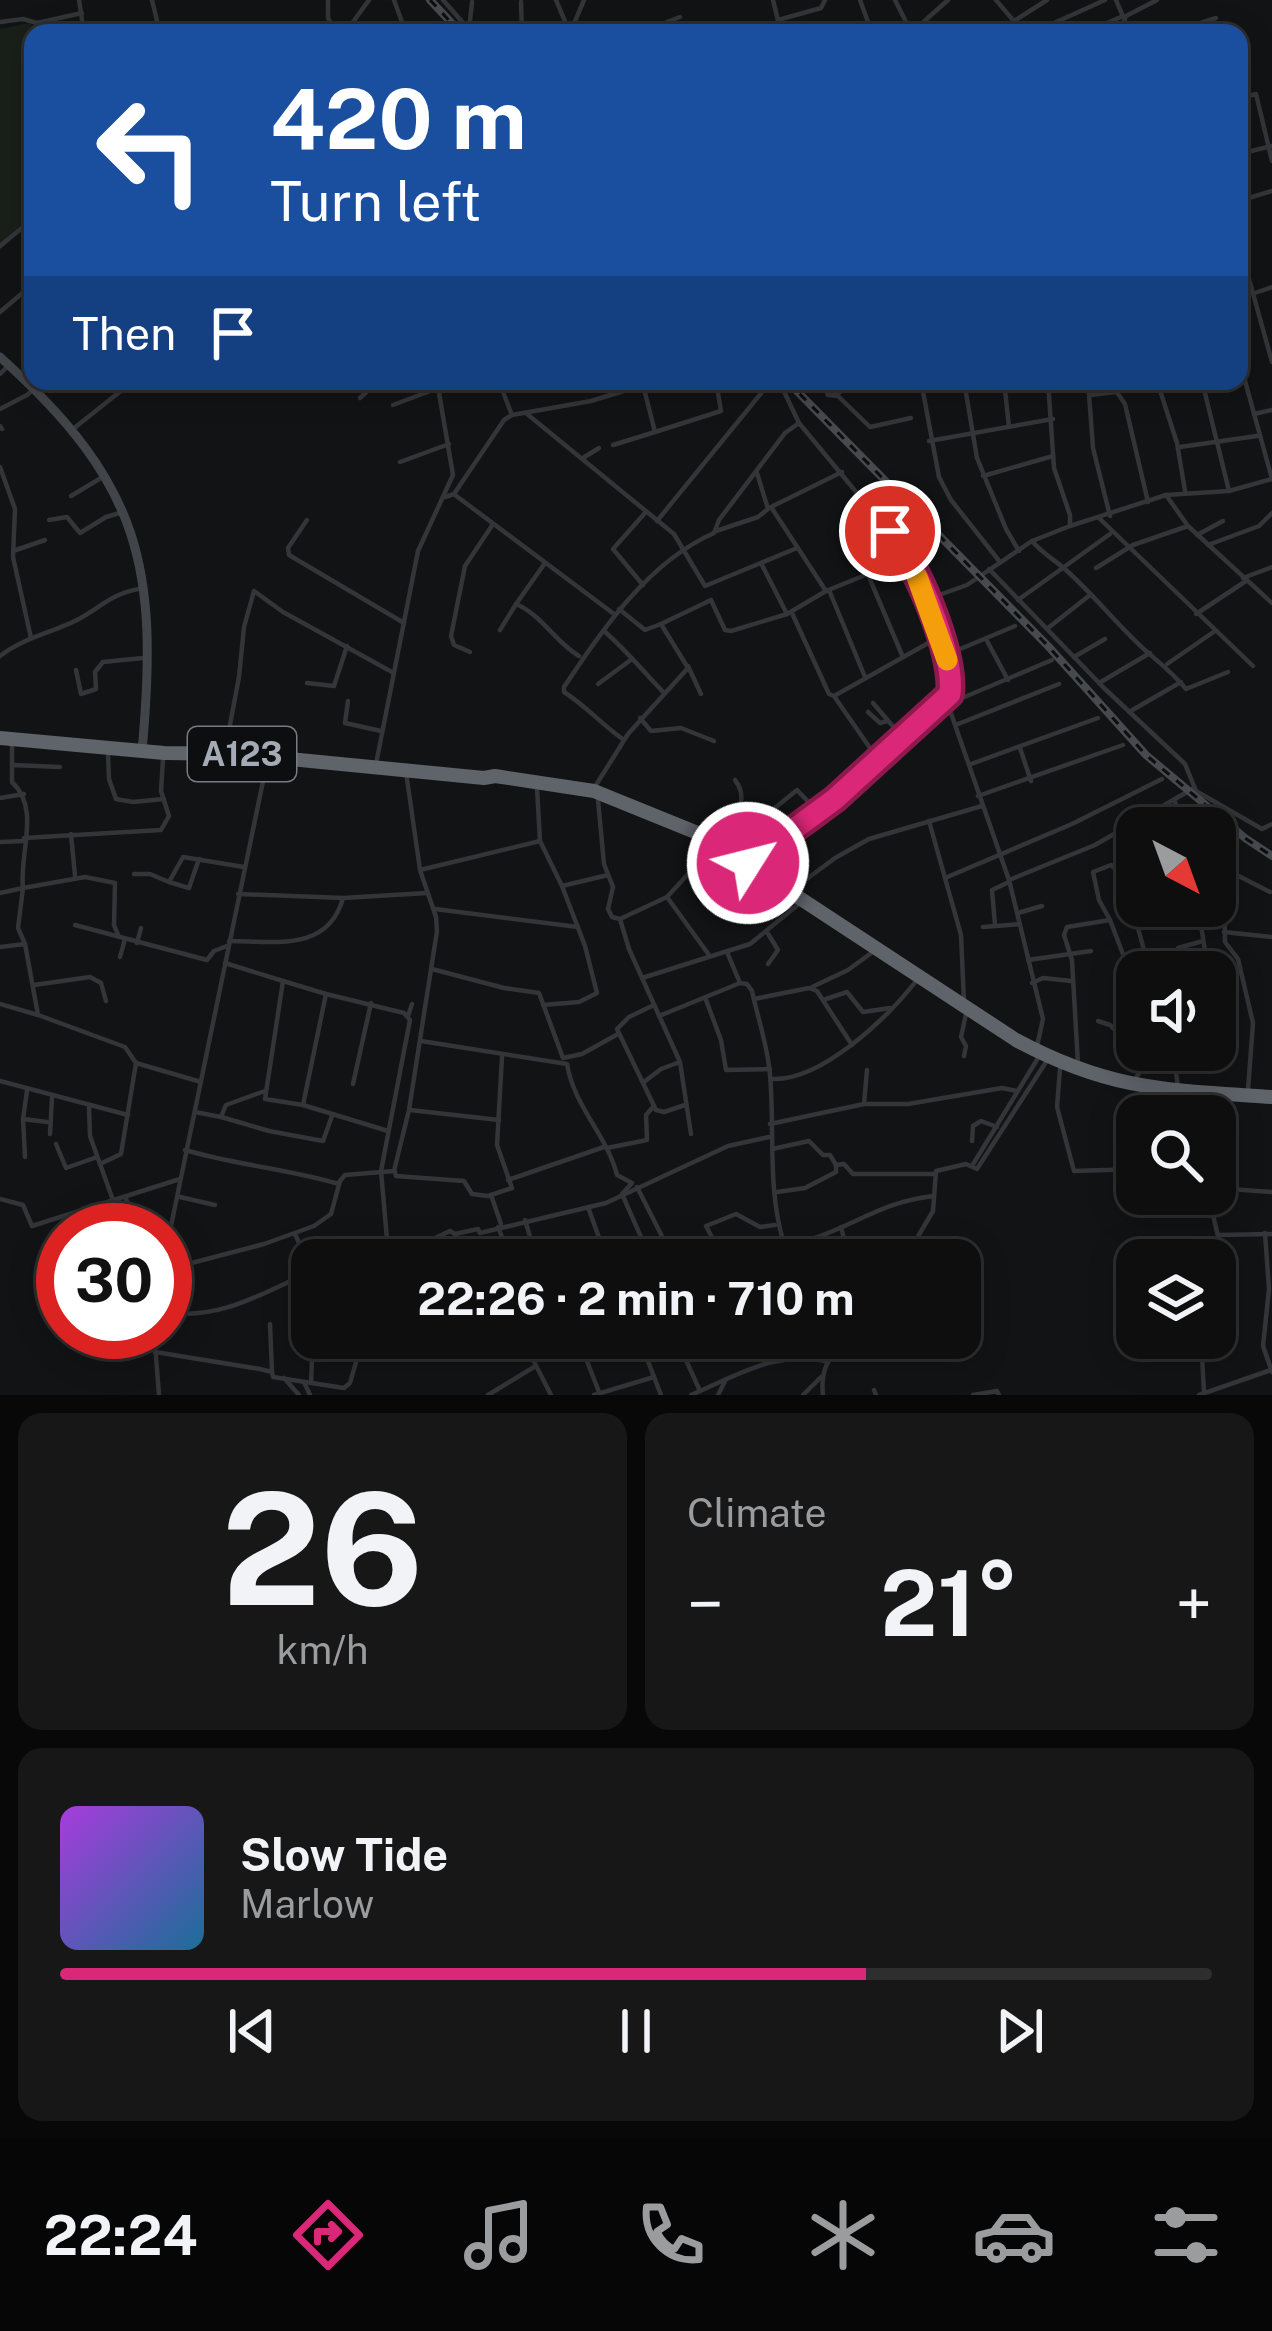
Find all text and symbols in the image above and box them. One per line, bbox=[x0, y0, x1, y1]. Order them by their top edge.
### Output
text: 420 m bbox=[270, 69, 527, 168]
icon: left bbox=[72, 72, 228, 228]
text: Turn left bbox=[270, 170, 481, 233]
icon: arrive bbox=[200, 300, 266, 366]
text: Then bbox=[72, 307, 176, 360]
pin bbox=[839, 480, 941, 582]
icon: arrive bbox=[857, 498, 923, 564]
road number: A123 bbox=[188, 727, 296, 781]
position arrow bbox=[685, 800, 811, 926]
north arrow bbox=[1116, 807, 1236, 927]
map controls bbox=[1116, 807, 1236, 1359]
button: sound bbox=[1116, 951, 1236, 1071]
button: search bbox=[1116, 1095, 1236, 1215]
speed limit sign: 30 bbox=[36, 1203, 192, 1359]
button: layers bbox=[1116, 1239, 1236, 1359]
text: 22:26 · 2 min · 710 m bbox=[417, 1272, 855, 1325]
text: 26 bbox=[221, 1457, 424, 1640]
text: Climate bbox=[687, 1490, 827, 1536]
text: 21° bbox=[880, 1550, 1019, 1656]
text: − bbox=[687, 1565, 724, 1643]
text: + bbox=[1175, 1565, 1212, 1643]
text: km/h bbox=[277, 1627, 368, 1673]
text: Slow Tide bbox=[240, 1828, 448, 1881]
text: Marlow bbox=[240, 1881, 374, 1927]
icon: previous bbox=[219, 1998, 285, 2064]
icon: pause bbox=[603, 1998, 669, 2064]
icon: next bbox=[987, 1998, 1053, 2064]
icon: directions bbox=[286, 2193, 370, 2277]
icon: music bbox=[457, 2193, 541, 2277]
icon: phone bbox=[629, 2193, 713, 2277]
icon: climate bbox=[801, 2193, 885, 2277]
icon: car bbox=[972, 2193, 1056, 2277]
icon: filters bbox=[1144, 2193, 1228, 2277]
text: 22:24 bbox=[44, 2204, 198, 2267]

